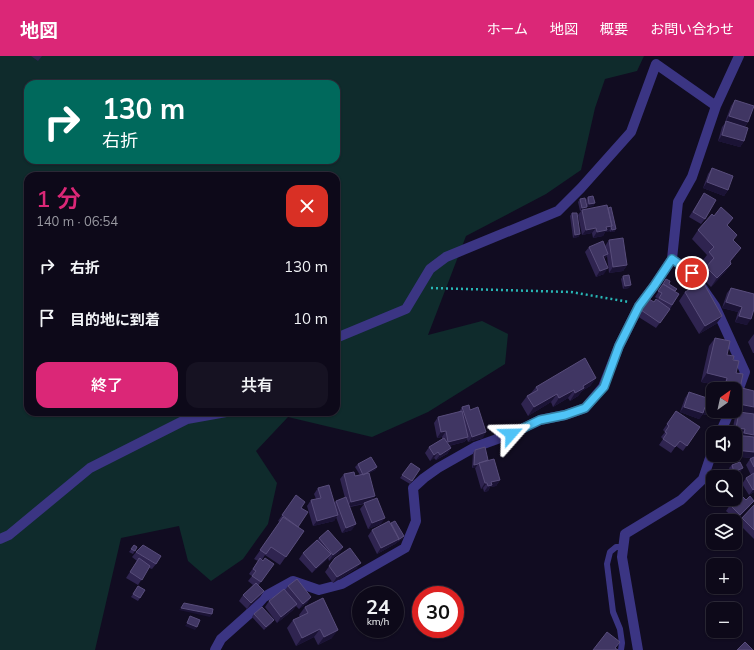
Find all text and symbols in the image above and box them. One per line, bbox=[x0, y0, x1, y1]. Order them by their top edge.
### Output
text: 地図 bbox=[20, 18, 58, 42]
text: ホーム bbox=[486, 20, 528, 38]
text: 地図 bbox=[550, 20, 578, 38]
text: 概要 bbox=[600, 20, 628, 38]
text: お問い合わせ bbox=[650, 20, 734, 38]
text: 130 m bbox=[102, 91, 185, 126]
icon: right bbox=[36, 96, 88, 148]
text: 右折 bbox=[102, 129, 138, 152]
text: 1 分 bbox=[36, 183, 81, 213]
button: close bbox=[286, 185, 328, 227]
text: 140 m · 06:54 bbox=[36, 213, 118, 229]
icon: right bbox=[36, 255, 58, 277]
pin bbox=[675, 256, 709, 290]
text: 130 m bbox=[284, 257, 328, 276]
text: 右折 bbox=[70, 258, 100, 277]
icon: arrive bbox=[681, 262, 703, 284]
icon: arrive bbox=[36, 307, 58, 329]
text: 10 m bbox=[293, 309, 328, 328]
text: 目的地に到着 bbox=[70, 310, 160, 329]
button: 終了 bbox=[36, 362, 178, 408]
button: 共有 bbox=[186, 362, 328, 408]
north arrow bbox=[706, 382, 742, 418]
map controls bbox=[706, 382, 742, 638]
position arrow bbox=[490, 413, 532, 455]
button: sound bbox=[706, 426, 742, 462]
button: search bbox=[706, 470, 742, 506]
button: layers bbox=[706, 514, 742, 550]
button: + bbox=[706, 558, 742, 594]
speed limit sign: 30 bbox=[412, 586, 464, 638]
text: 24 bbox=[366, 594, 390, 619]
button: − bbox=[706, 602, 742, 638]
text: km/h bbox=[367, 615, 389, 628]

